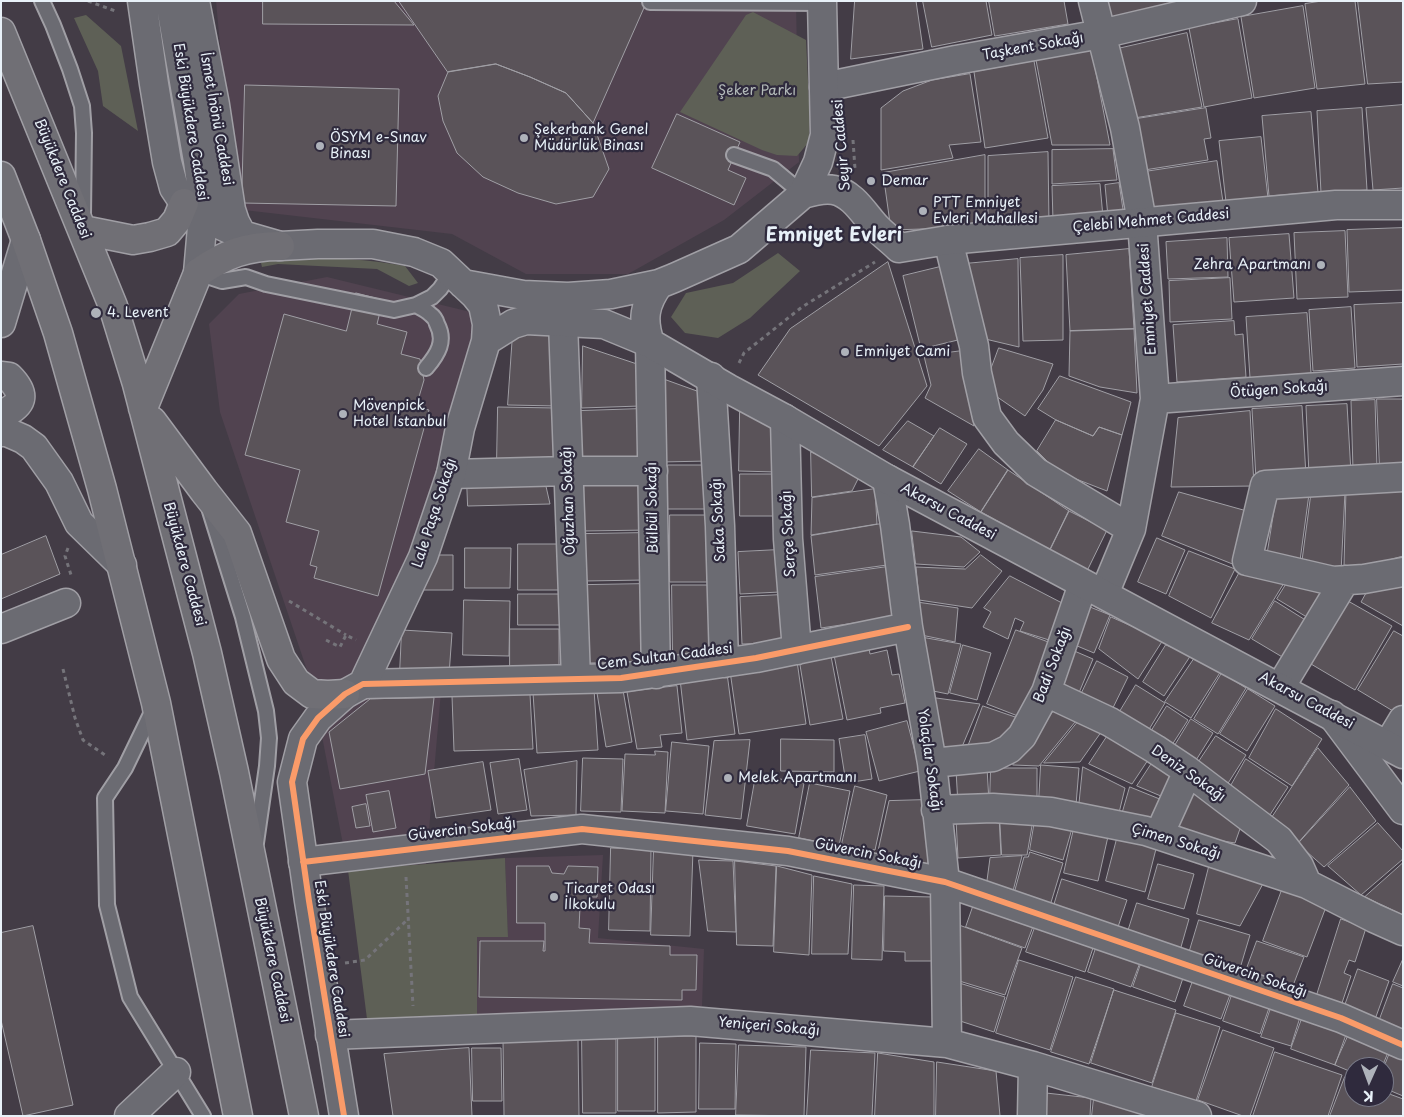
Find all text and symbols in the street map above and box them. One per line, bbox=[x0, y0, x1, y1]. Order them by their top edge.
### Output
street label: Taşkent Sokağı bbox=[981, 30, 1085, 64]
street label: Eski Büyükdere Caddesi bbox=[169, 42, 211, 202]
street label: İsmet İnönü Caddesi bbox=[196, 51, 236, 187]
park label: Şeker Parkı bbox=[718, 83, 796, 99]
street label: Seyir Caddesi bbox=[830, 98, 854, 192]
street label: Büyükdere Caddesi bbox=[30, 117, 94, 241]
place label: Şekerbank Genel Müdürlük Binası bbox=[534, 122, 648, 154]
place label: ÖSYM e-Sınav Binası bbox=[330, 130, 427, 162]
marker: Şekerbank Genel Müdürlük Binası bbox=[518, 132, 530, 144]
marker: ÖSYM e-Sınav Binası bbox=[314, 140, 326, 152]
place label: Demar bbox=[881, 173, 928, 189]
marker: Demar bbox=[865, 175, 877, 187]
place label: PTT Emniyet Evleri Mahallesi bbox=[933, 195, 1038, 228]
marker: PTT Emniyet Evleri Mahallesi bbox=[917, 205, 929, 217]
street label: Çelebi Mehmet Caddesi bbox=[1072, 206, 1230, 236]
district label: Emniyet Evleri bbox=[766, 225, 902, 247]
street label: Emniyet Caddesi bbox=[1136, 242, 1160, 356]
place label: Zehra Apartmanı bbox=[1194, 257, 1311, 273]
marker: Zehra Apartmanı bbox=[1315, 259, 1327, 271]
place label: 4. Levent bbox=[107, 305, 168, 321]
marker: 4. Levent bbox=[89, 306, 103, 320]
place label: Emniyet Cami bbox=[855, 344, 950, 360]
marker: Emniyet Cami bbox=[839, 346, 851, 358]
street label: Ötügen Sokağı bbox=[1229, 378, 1329, 402]
place label: Mövenpick Hotel Istanbul bbox=[353, 398, 446, 431]
marker: Mövenpick Hotel Istanbul bbox=[337, 408, 349, 420]
street label: Oğuzhan Sokağı bbox=[559, 446, 579, 556]
street label: Lale Paşa Sokağı bbox=[409, 456, 461, 570]
street label: Bülbül Sokağı bbox=[644, 462, 662, 554]
street label: Saka Sokağı bbox=[708, 478, 730, 562]
street label: Akarsu Caddesi bbox=[898, 480, 998, 544]
street label: Serçe Sokağı bbox=[778, 490, 800, 578]
street label: Büyükdere Caddesi bbox=[159, 500, 209, 628]
street label: Badi Sokağı bbox=[1031, 625, 1075, 705]
street label: Cem Sultan Caddesi bbox=[596, 640, 734, 674]
street label: Akarsu Caddesi bbox=[1256, 669, 1356, 733]
street label: Yolaçlar Sokağı bbox=[913, 708, 945, 812]
street label: Deniz Sokağı bbox=[1148, 742, 1228, 806]
place label: Melek Apartmanı bbox=[738, 770, 857, 786]
marker: Melek Apartmanı bbox=[722, 772, 734, 784]
street label: Güvercin Sokağı bbox=[407, 815, 517, 845]
street label: Çimen Sokağı bbox=[1129, 820, 1223, 864]
street label: Güvercin Sokağı bbox=[813, 835, 923, 873]
street label: Eski Büyükdere Caddesi bbox=[310, 879, 352, 1039]
place label: Ticaret Odası İlkokulu bbox=[564, 881, 655, 914]
marker: Ticaret Odası İlkokulu bbox=[548, 891, 560, 903]
street label: Büyükdere Caddesi bbox=[250, 896, 294, 1024]
street label: Güvercin Sokağı bbox=[1201, 950, 1309, 1002]
street label: Yeniçeri Sokağı bbox=[718, 1014, 820, 1040]
north arrow bbox=[1344, 1057, 1394, 1107]
text: K bbox=[1363, 1086, 1374, 1107]

